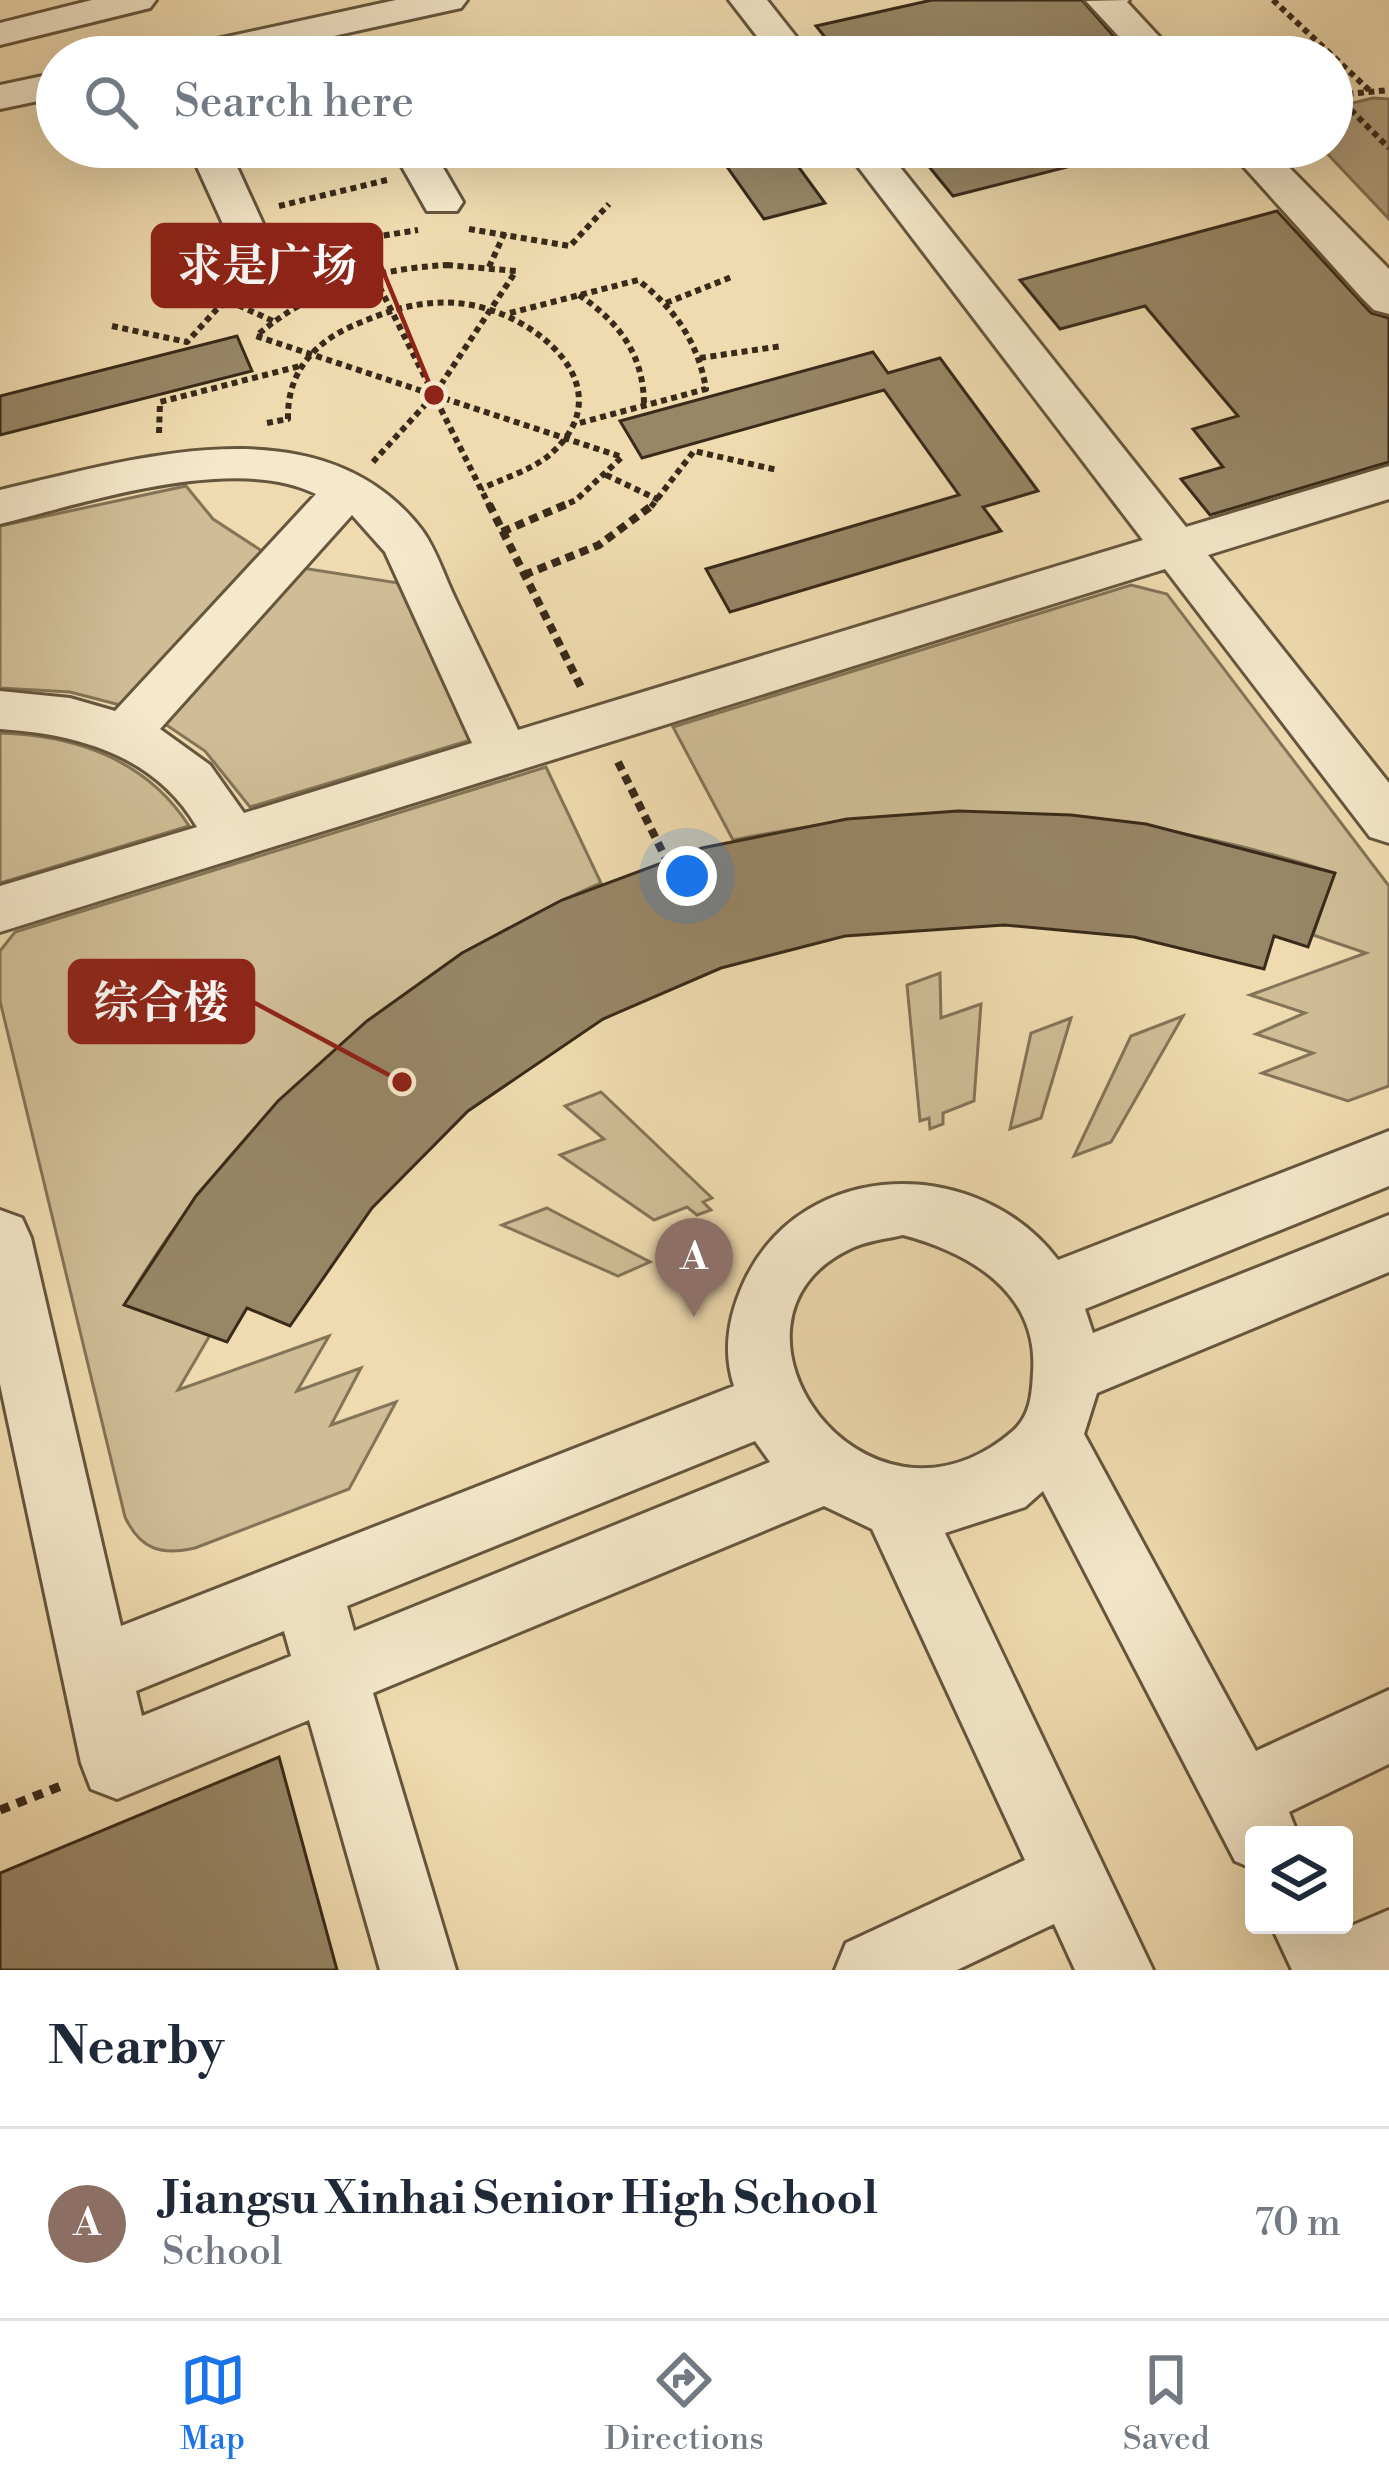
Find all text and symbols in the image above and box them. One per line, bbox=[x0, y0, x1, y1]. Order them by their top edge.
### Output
search box bbox=[36, 36, 1353, 168]
icon: search bbox=[78, 69, 144, 135]
text: Search here bbox=[174, 74, 414, 131]
callout: 求是广场 bbox=[153, 225, 381, 306]
text: 求是广场 bbox=[177, 239, 357, 296]
your location bbox=[657, 846, 717, 906]
callout: 综合楼 bbox=[70, 961, 253, 1042]
text: 综合楼 bbox=[93, 976, 229, 1033]
pin: A bbox=[655, 1218, 733, 1317]
map controls bbox=[1245, 1826, 1353, 1934]
button: layers bbox=[1245, 1826, 1353, 1934]
text: Nearby bbox=[48, 2016, 224, 2080]
text: Jiangsu Xinhai Senior High School bbox=[162, 2171, 878, 2228]
text: A bbox=[73, 2199, 101, 2248]
text: 70 m bbox=[1254, 2199, 1341, 2248]
text: School bbox=[162, 2228, 282, 2277]
tab: Map bbox=[180, 2347, 246, 2460]
tab: Directions bbox=[605, 2347, 764, 2460]
tab: Saved bbox=[1123, 2347, 1209, 2460]

